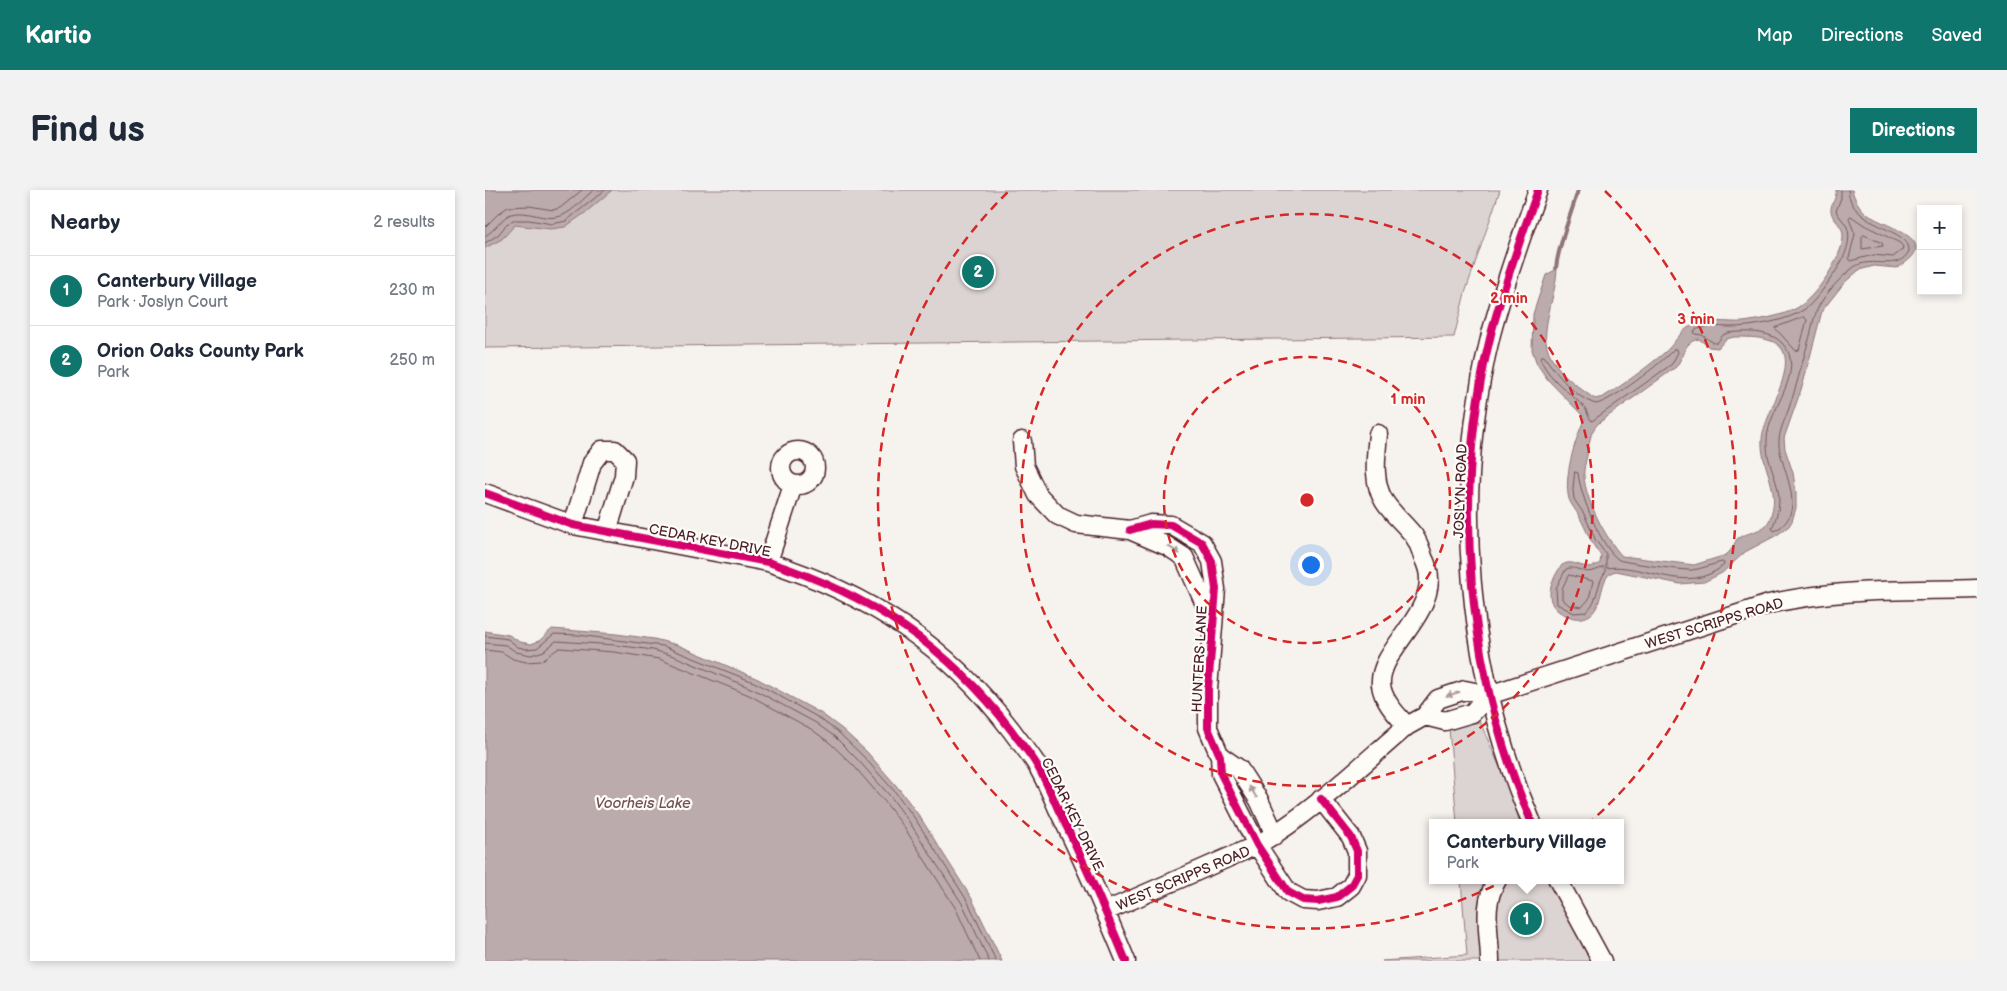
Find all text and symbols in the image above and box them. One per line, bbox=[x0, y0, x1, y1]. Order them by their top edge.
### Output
text: Kartio bbox=[25, 21, 92, 50]
text: Map bbox=[1757, 25, 1793, 46]
text: Directions bbox=[1821, 25, 1903, 46]
text: Saved bbox=[1931, 25, 1982, 46]
button: Directions bbox=[1850, 108, 1977, 153]
text: Find us bbox=[30, 109, 145, 152]
map controls bbox=[1917, 205, 1962, 295]
button: + bbox=[1917, 205, 1962, 250]
text: Nearby bbox=[50, 210, 120, 235]
text: 2 results bbox=[373, 213, 435, 232]
button: − bbox=[1917, 250, 1962, 295]
pin: 2 bbox=[962, 253, 994, 291]
text: Canterbury Village bbox=[97, 270, 257, 293]
text: 1 bbox=[63, 281, 69, 300]
text: 230 m bbox=[389, 281, 435, 300]
text: 2 min bbox=[1490, 289, 1528, 308]
text: Park · Joslyn Court bbox=[97, 293, 228, 312]
text: 3 min bbox=[1677, 310, 1715, 329]
text: Orion Oaks County Park bbox=[97, 340, 304, 363]
text: 2 bbox=[61, 351, 71, 370]
text: 250 m bbox=[389, 351, 435, 370]
text: Park bbox=[97, 363, 129, 382]
text: 1 min bbox=[1390, 390, 1426, 409]
street label: JOSLYN ROAD bbox=[1450, 443, 1471, 539]
centre of rings bbox=[1298, 491, 1316, 509]
street label: CEDAR KEY DRIVE bbox=[647, 520, 772, 561]
one-way arrow bbox=[1167, 546, 1180, 555]
your location bbox=[1298, 552, 1324, 578]
street label: WEST SCRIPPS ROAD bbox=[1643, 594, 1785, 653]
street label: HUNTERS LANE bbox=[1188, 605, 1211, 713]
one-way arrow bbox=[1445, 690, 1460, 698]
street label: CEDAR KEY DRIVE bbox=[1038, 755, 1107, 874]
one-way arrow bbox=[1249, 785, 1258, 798]
water label: Voorheis Lake bbox=[595, 794, 691, 813]
popup bbox=[1429, 819, 1624, 884]
text: Canterbury Village bbox=[1447, 831, 1606, 854]
street label: WEST SCRIPPS ROAD bbox=[1114, 843, 1253, 914]
text: Park bbox=[1447, 854, 1479, 873]
pin: 1 bbox=[1510, 900, 1542, 938]

